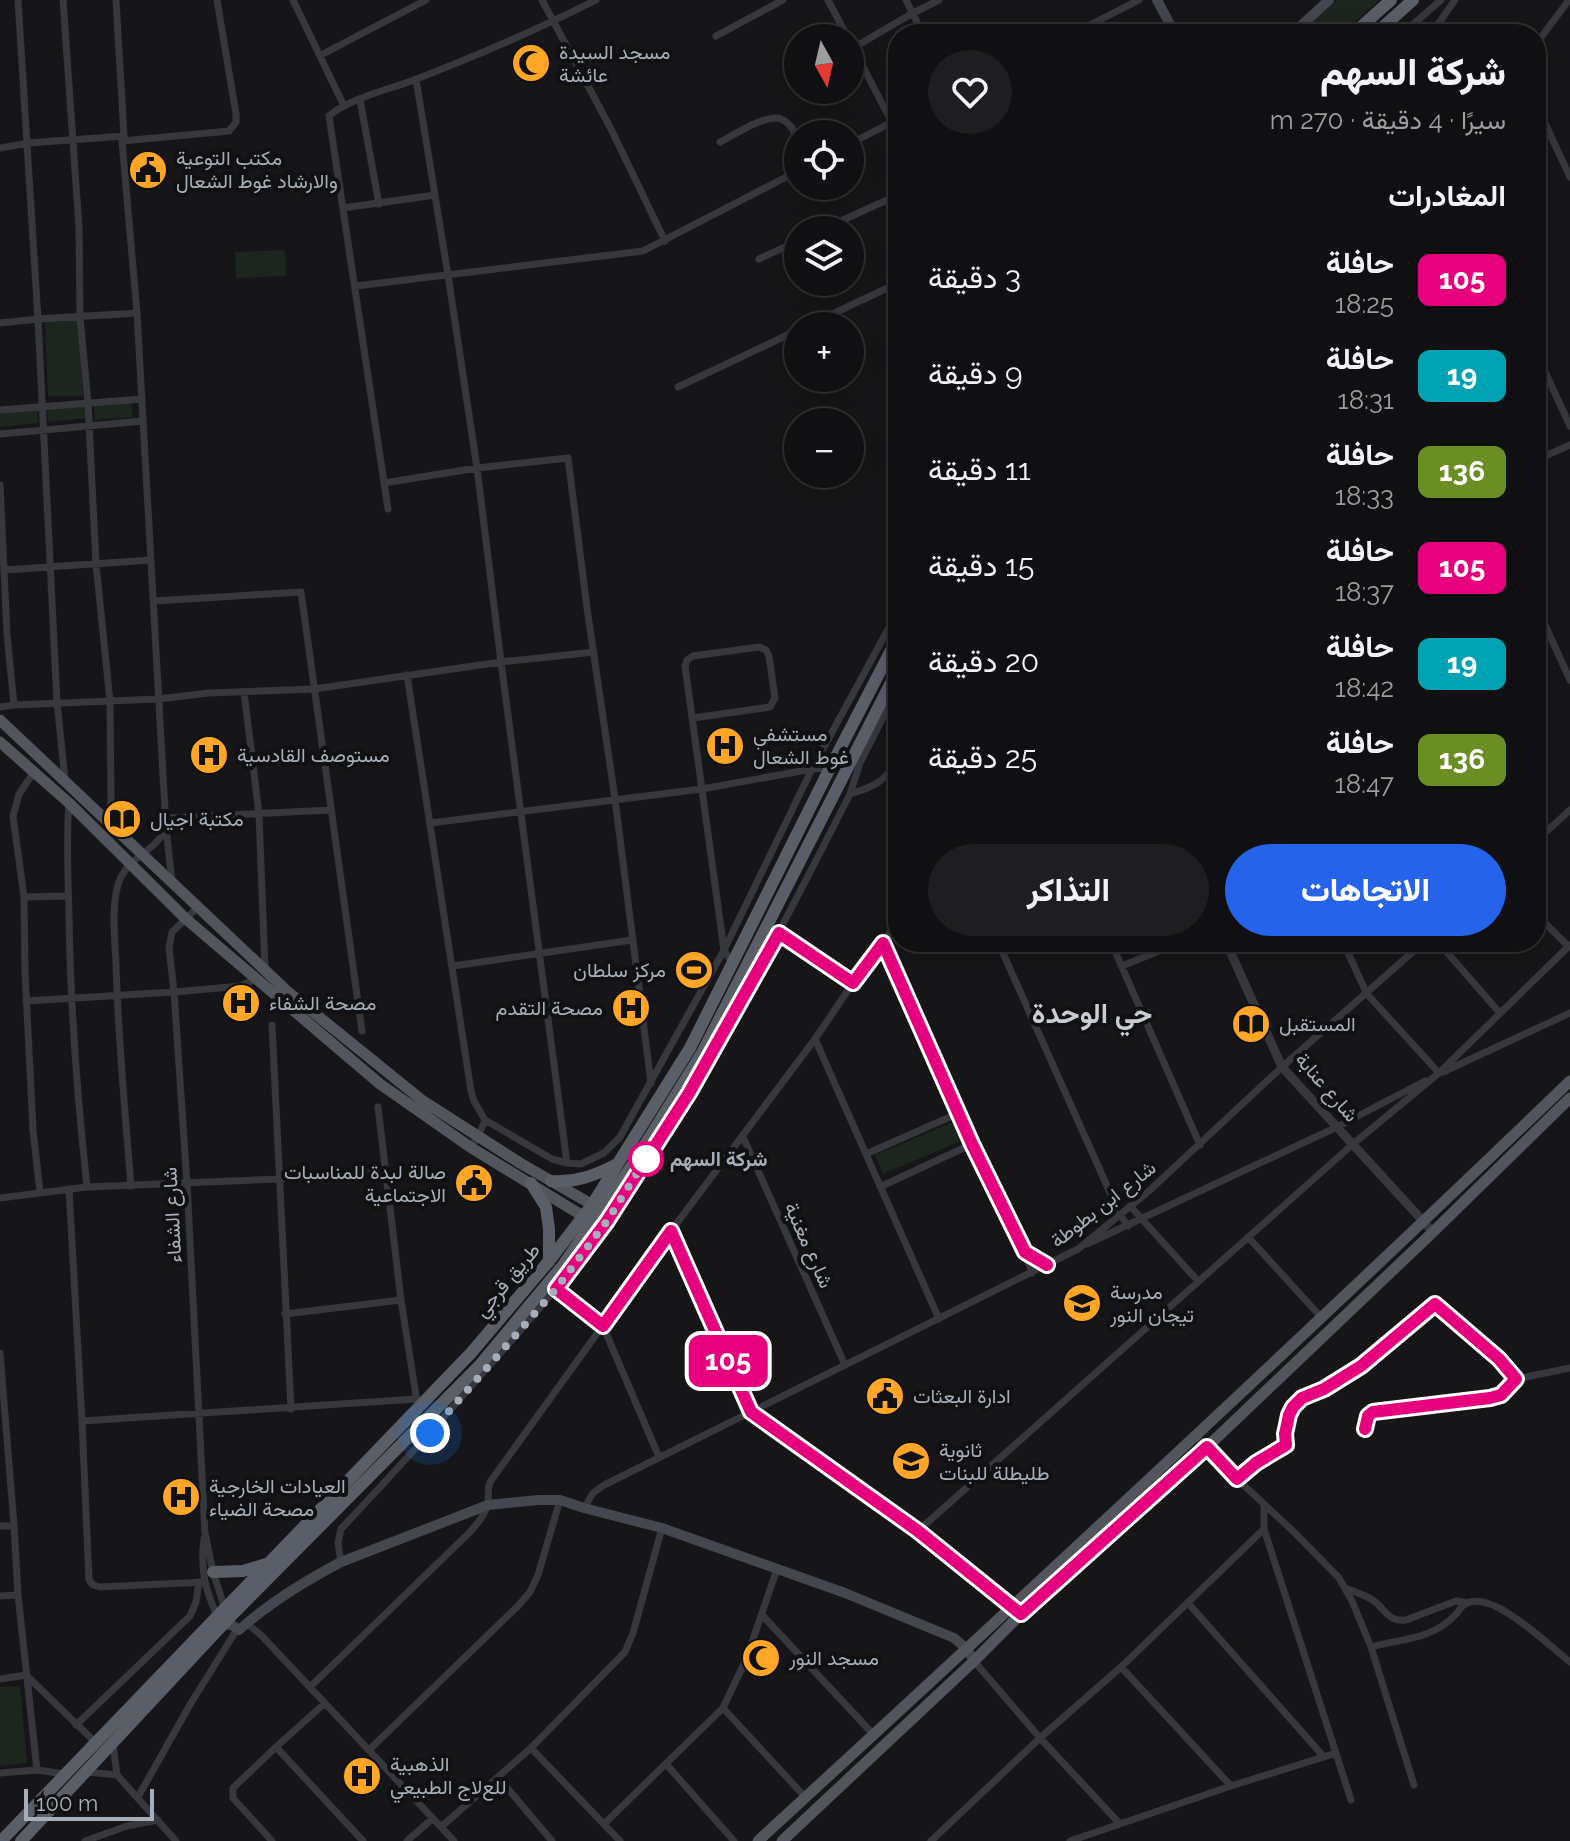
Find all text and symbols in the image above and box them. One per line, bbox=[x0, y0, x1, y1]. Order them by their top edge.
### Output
north arrow bbox=[784, 24, 864, 104]
map controls bbox=[784, 24, 864, 488]
place label: مسجد السيدة عائشة bbox=[559, 40, 670, 87]
mosque icon: مسجد السيدة عائشة bbox=[510, 42, 552, 84]
text: شركة السهم bbox=[1320, 49, 1506, 94]
button: heart bbox=[928, 50, 1012, 134]
text: سيرًا · 4 دقيقة · 270 m bbox=[1270, 105, 1506, 135]
button: locate bbox=[784, 120, 864, 200]
place label: مكتب التوعية والارشاد غوط الشعال bbox=[176, 146, 338, 194]
public building icon: مكتب التوعية والارشاد غوط الشعال bbox=[127, 149, 169, 191]
text: المغادرات bbox=[1388, 178, 1506, 213]
button: layers bbox=[784, 216, 864, 296]
text: حافلة bbox=[1326, 245, 1394, 280]
text: 3 دقيقة bbox=[928, 260, 1021, 295]
text: 105 bbox=[1439, 263, 1485, 296]
text: 18:25 bbox=[1335, 289, 1394, 319]
button: + bbox=[784, 312, 864, 392]
text: حافلة bbox=[1326, 341, 1394, 376]
text: 9 دقيقة bbox=[928, 356, 1023, 391]
text: 19 bbox=[1447, 359, 1477, 392]
text: 18:31 bbox=[1338, 385, 1394, 415]
button: − bbox=[784, 408, 864, 488]
text: حافلة bbox=[1326, 437, 1394, 472]
text: 11 دقيقة bbox=[928, 452, 1031, 487]
text: 136 bbox=[1439, 455, 1485, 488]
text: 18:33 bbox=[1335, 481, 1394, 511]
text: حافلة bbox=[1326, 533, 1394, 568]
text: 15 دقيقة bbox=[928, 548, 1034, 583]
text: 105 bbox=[1439, 551, 1485, 584]
text: 18:37 bbox=[1335, 577, 1394, 607]
text: حافلة bbox=[1326, 629, 1394, 664]
text: 20 دقيقة bbox=[928, 644, 1039, 679]
text: 19 bbox=[1447, 647, 1477, 680]
text: 18:42 bbox=[1335, 673, 1394, 703]
place label: مستشفي غوط الشعال bbox=[753, 722, 849, 770]
hospital icon: مستشفي غوط الشعال bbox=[704, 725, 746, 767]
text: حافلة bbox=[1326, 725, 1394, 760]
hospital icon: مستوصف القادسية bbox=[188, 734, 230, 776]
text: 25 دقيقة bbox=[928, 740, 1037, 775]
place label: مستوصف القادسية bbox=[237, 743, 390, 768]
text: 136 bbox=[1439, 743, 1485, 776]
text: 18:47 bbox=[1335, 769, 1394, 799]
library icon: مكتبة اجيال bbox=[101, 798, 143, 840]
place label: مكتبة اجيال bbox=[150, 807, 244, 831]
button: التذاكر bbox=[928, 844, 1209, 936]
button: الاتجاهات bbox=[1225, 844, 1506, 936]
sports icon: مركز سلطان bbox=[673, 949, 715, 991]
place label: مركز سلطان bbox=[573, 958, 666, 983]
hospital icon: مصحة الشفاء bbox=[220, 982, 262, 1024]
hospital icon: مصحة التقدم bbox=[610, 987, 652, 1029]
place label: مصحة الشفاء bbox=[269, 991, 377, 1015]
place label: مصحة التقدم bbox=[495, 996, 603, 1021]
district label: حي الوحدة bbox=[1032, 997, 1152, 1037]
library icon: المستقبل bbox=[1230, 1003, 1272, 1045]
place label: المستقبل bbox=[1279, 1012, 1356, 1036]
street label: شارع عنابة bbox=[1289, 1047, 1364, 1128]
marker: شركة السهم bbox=[629, 1142, 663, 1176]
place label: شركة السهم bbox=[670, 1147, 767, 1172]
street label: شارع ابن بطوطة bbox=[1046, 1155, 1162, 1254]
place label: صالة لبدة للمناسبات الاجتماعية bbox=[284, 1160, 446, 1207]
public building icon: صالة لبدة للمناسبات الاجتماعية bbox=[453, 1162, 495, 1204]
street label: شارع الشفاء bbox=[158, 1166, 188, 1264]
street label: شارع مغنية bbox=[778, 1198, 839, 1293]
street label: طريق قرجي bbox=[469, 1238, 549, 1325]
place label: مدرسة تيجان النور bbox=[1109, 1280, 1194, 1328]
school or university icon: مدرسة تيجان النور bbox=[1061, 1282, 1103, 1324]
line badge: 105 bbox=[682, 1335, 774, 1387]
text: 105 bbox=[705, 1344, 751, 1377]
public building icon: ادارة البعثات bbox=[864, 1375, 906, 1417]
place label: ادارة البعثات bbox=[913, 1384, 1011, 1409]
your location bbox=[410, 1413, 450, 1453]
place label: ثانوية طليطلة للبنات bbox=[939, 1438, 1049, 1485]
school or university icon: ثانوية طليطلة للبنات bbox=[890, 1440, 932, 1482]
place label: العيادات الخارجية مصحة الضياء bbox=[209, 1474, 346, 1521]
hospital icon: العيادات الخارجية مصحة الضياء bbox=[160, 1476, 202, 1518]
mosque icon: مسجد النور bbox=[740, 1637, 782, 1679]
place label: مسجد النور bbox=[788, 1646, 879, 1671]
place label: الذهبية للعﻻج الطبيعي bbox=[390, 1752, 507, 1804]
hospital icon: الذهبية للعﻻج الطبيعي bbox=[341, 1755, 383, 1797]
scale bar bbox=[24, 1785, 154, 1821]
text: 100 m bbox=[36, 1790, 98, 1816]

